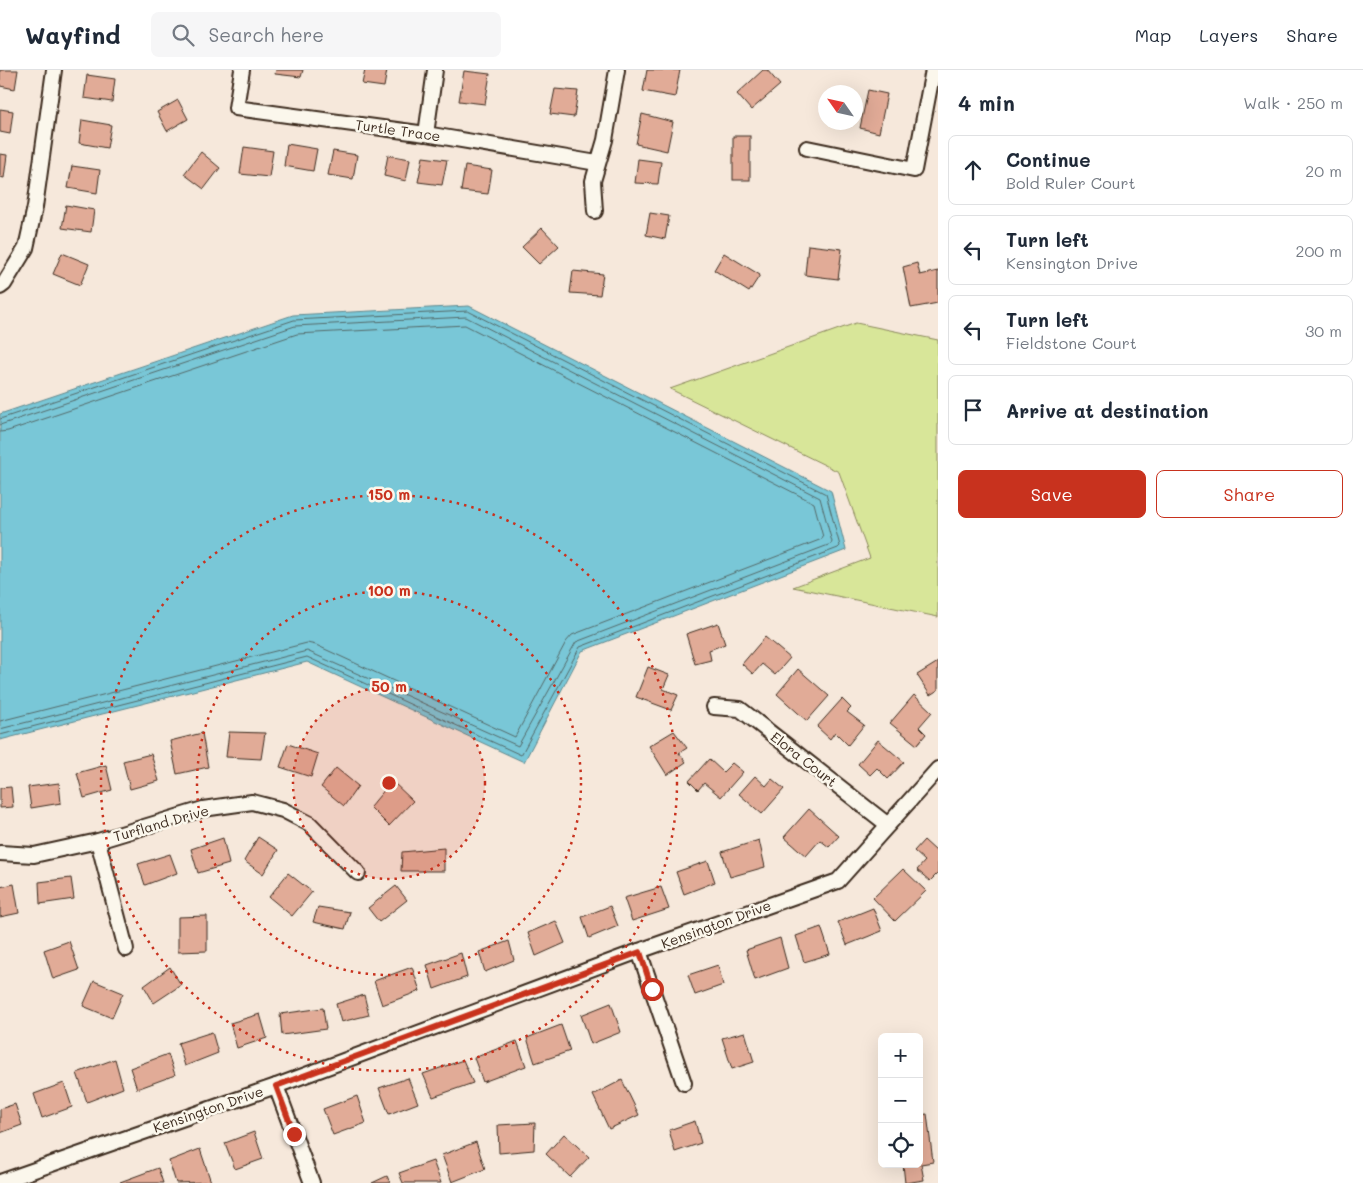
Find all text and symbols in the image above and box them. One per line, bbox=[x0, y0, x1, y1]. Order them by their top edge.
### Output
search box bbox=[151, 12, 501, 57]
text: Wayfind bbox=[25, 19, 121, 50]
icon: search bbox=[169, 21, 197, 49]
text: Search here bbox=[209, 22, 324, 47]
text: Map bbox=[1135, 23, 1171, 47]
text: Layers bbox=[1199, 23, 1258, 47]
text: Share bbox=[1286, 23, 1338, 47]
north arrow bbox=[818, 85, 863, 130]
text: 4 min bbox=[958, 89, 1015, 116]
text: Walk · 250 m bbox=[1243, 92, 1343, 113]
street label: Turtle Trace bbox=[354, 115, 442, 145]
text: Continue bbox=[1006, 147, 1091, 172]
icon: ahead bbox=[959, 156, 987, 184]
text: 20 m bbox=[1305, 160, 1342, 181]
text: Bold Ruler Court bbox=[1006, 172, 1136, 193]
text: Turn left bbox=[1006, 227, 1089, 252]
icon: left bbox=[959, 236, 987, 264]
text: 200 m bbox=[1295, 240, 1342, 261]
text: Kensington Drive bbox=[1006, 252, 1138, 273]
text: Turn left bbox=[1006, 307, 1089, 332]
icon: left bbox=[959, 316, 987, 344]
text: 30 m bbox=[1305, 320, 1342, 341]
text: Fieldstone Court bbox=[1006, 332, 1137, 353]
icon: arrive bbox=[959, 396, 987, 424]
text: Arrive at destination bbox=[1006, 398, 1209, 423]
button: Save bbox=[958, 470, 1146, 518]
button: Share bbox=[1156, 470, 1343, 518]
text: 150 m bbox=[368, 484, 410, 504]
text: 100 m bbox=[367, 580, 411, 600]
text: 50 m bbox=[371, 676, 407, 696]
street label: Elora Court bbox=[767, 727, 841, 791]
centre of rings bbox=[380, 774, 398, 792]
street label: Turfland Drive bbox=[111, 800, 211, 846]
street label: Kensington Drive bbox=[658, 895, 774, 953]
route start bbox=[641, 978, 664, 1001]
map controls bbox=[878, 1033, 923, 1168]
button: + bbox=[878, 1033, 923, 1078]
button: − bbox=[878, 1078, 923, 1123]
street label: Kensington Drive bbox=[150, 1081, 266, 1137]
route end bbox=[283, 1123, 306, 1146]
button: locate bbox=[878, 1123, 923, 1168]

